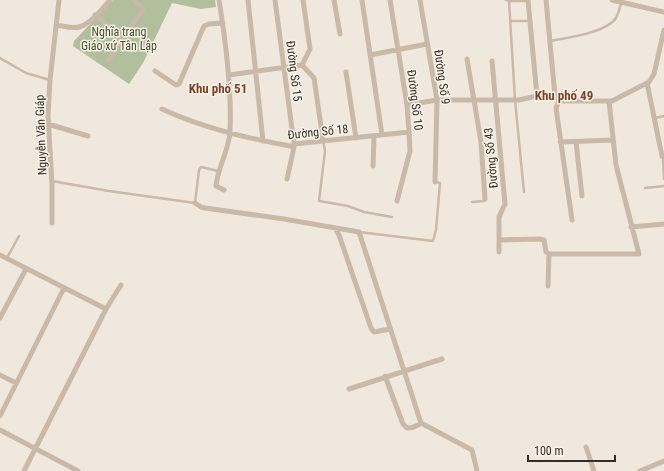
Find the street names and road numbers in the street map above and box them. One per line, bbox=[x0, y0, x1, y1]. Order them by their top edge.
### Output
street label: Đường Số 15 bbox=[283, 40, 305, 102]
street label: Đường Số 9 bbox=[431, 49, 453, 105]
street label: Đường Số 10 bbox=[404, 69, 426, 131]
street label: Nguyễn Văn Giáp bbox=[33, 94, 49, 176]
street label: Đường Số 18 bbox=[287, 122, 349, 142]
street label: Đường Số 43 bbox=[481, 127, 501, 189]

